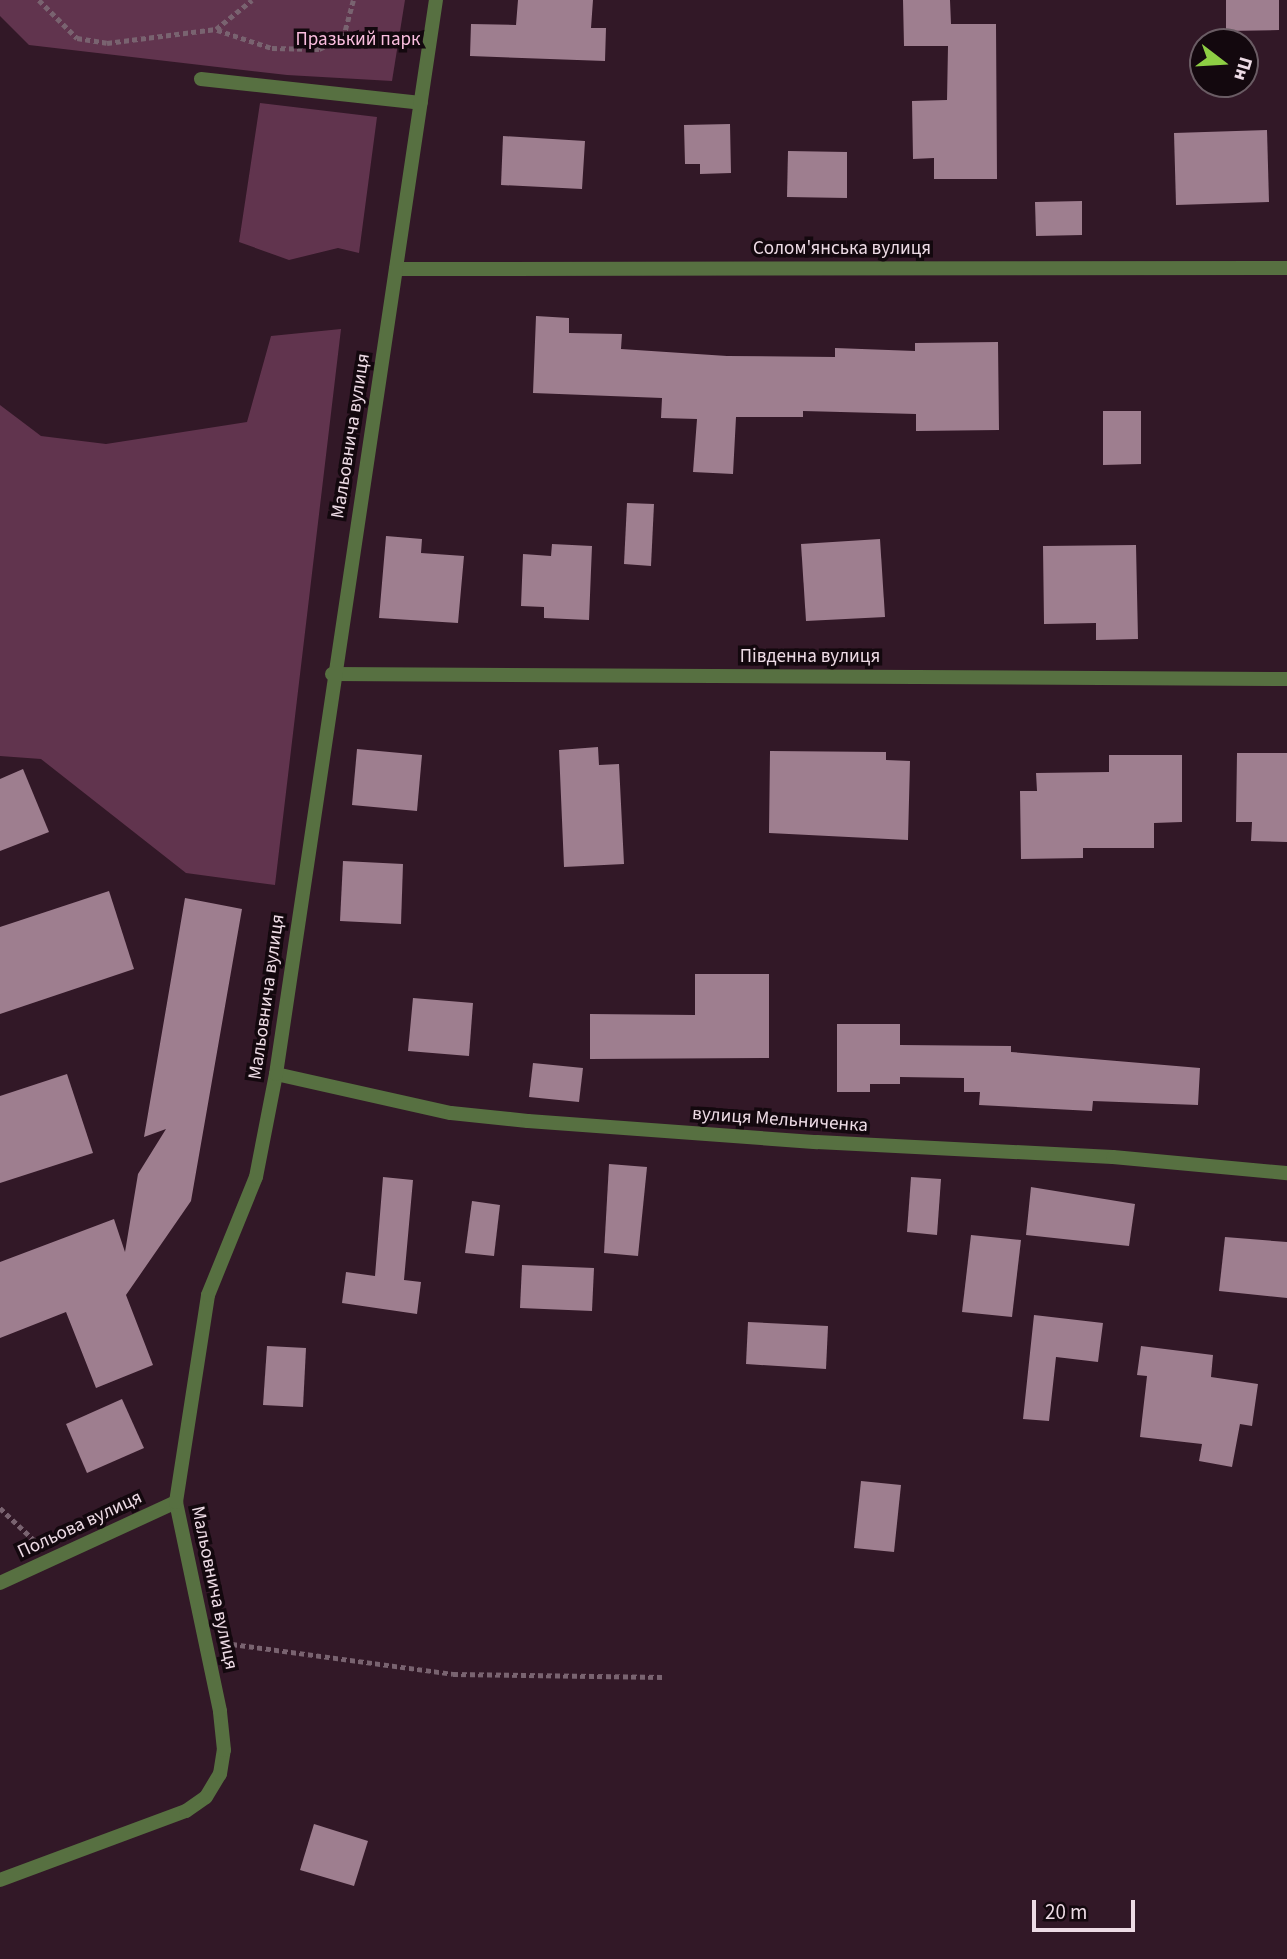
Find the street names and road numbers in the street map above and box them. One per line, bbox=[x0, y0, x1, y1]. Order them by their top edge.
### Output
street label: Солом'янська вулиця bbox=[753, 238, 931, 260]
street label: Мальовнича вулиця bbox=[327, 352, 375, 520]
street label: Південна вулиця bbox=[740, 646, 880, 668]
street label: Мальовнича вулиця bbox=[244, 913, 290, 1081]
street label: вулиця Мельниченка bbox=[691, 1102, 869, 1138]
street label: Польова вулиця bbox=[14, 1486, 146, 1564]
street label: Мальовнича вулиця bbox=[186, 1504, 242, 1672]

